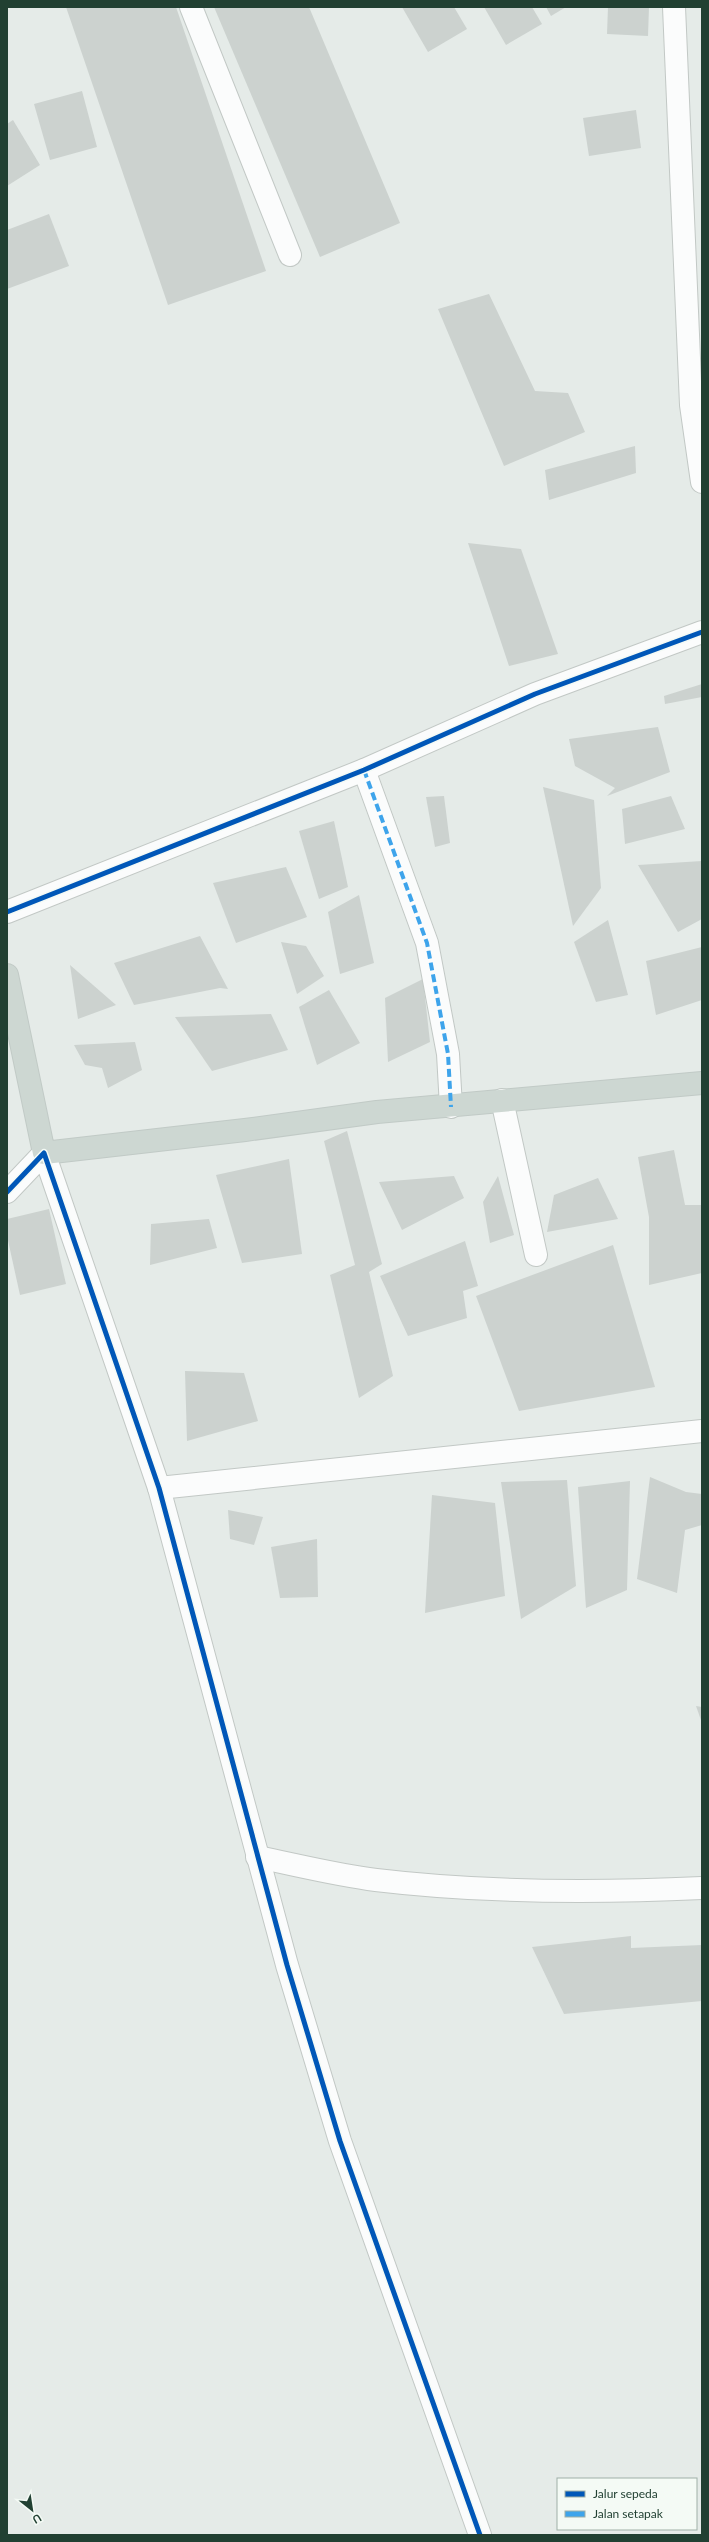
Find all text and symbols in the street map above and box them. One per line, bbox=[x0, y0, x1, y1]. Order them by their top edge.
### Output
legend bbox=[557, 2478, 697, 2530]
text: Jalur sepeda bbox=[593, 2486, 658, 2501]
north arrow bbox=[12, 2490, 52, 2530]
text: Jalan setapak bbox=[593, 2506, 664, 2521]
text: U bbox=[30, 2511, 44, 2527]

